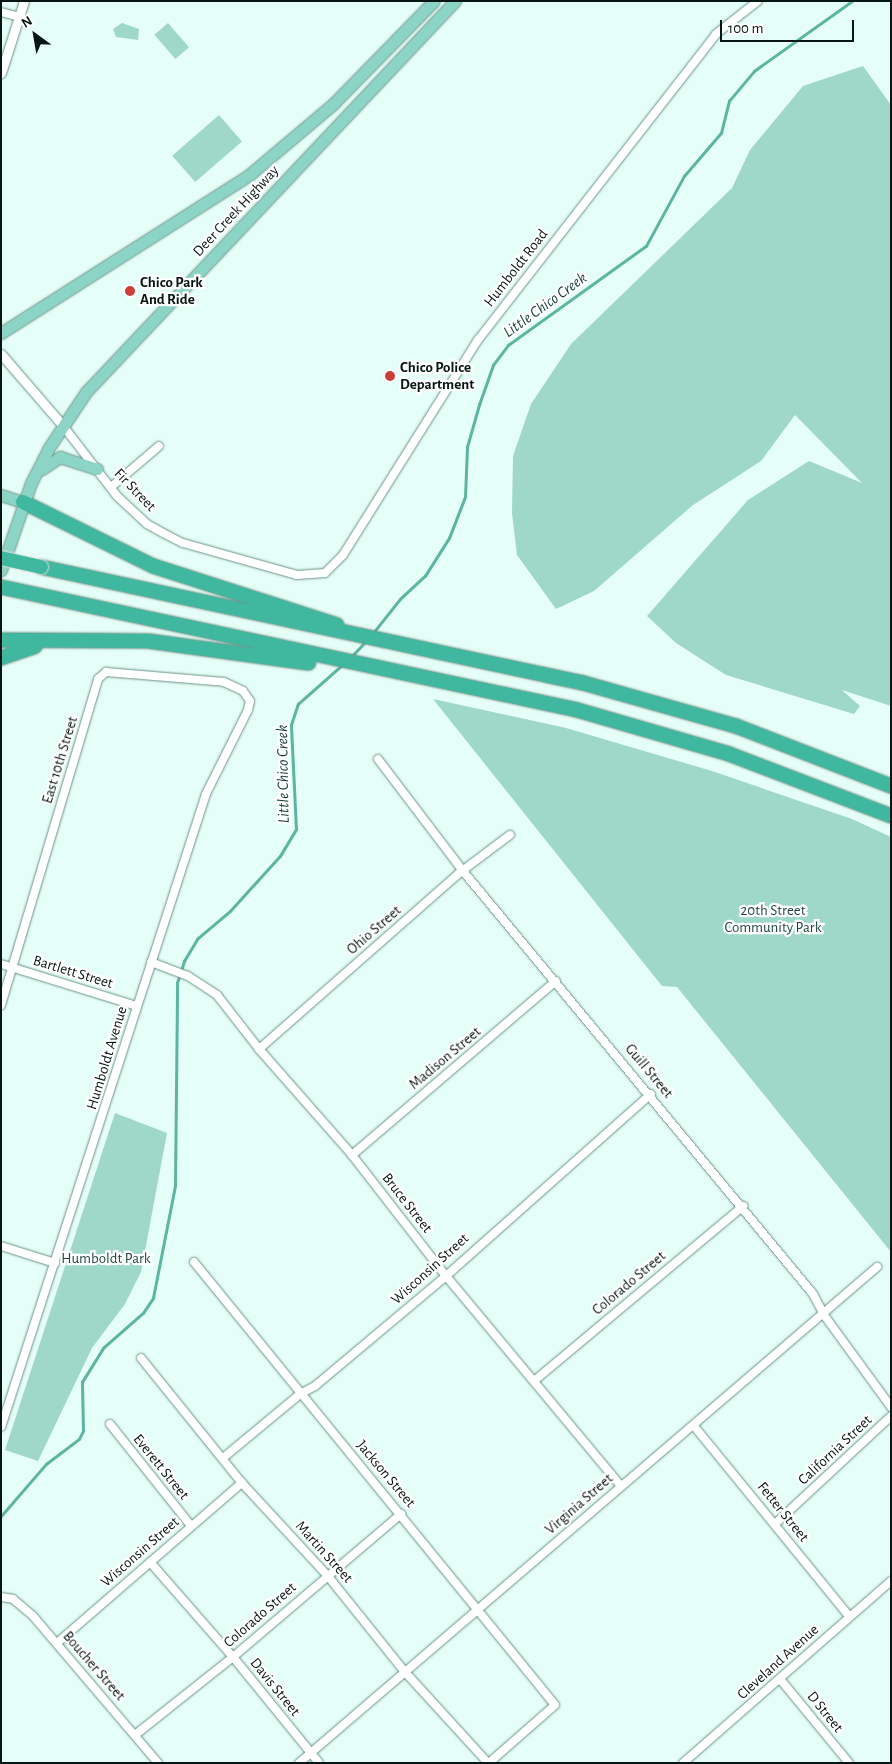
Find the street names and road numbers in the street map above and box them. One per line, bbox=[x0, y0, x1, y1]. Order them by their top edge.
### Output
street label: Deer Creek Highway bbox=[189, 162, 283, 260]
street label: Humboldt Road bbox=[480, 226, 552, 310]
street label: Fir Street bbox=[110, 465, 160, 515]
street label: East 10th Street bbox=[38, 714, 82, 806]
street label: Ohio Street bbox=[343, 902, 405, 958]
street label: Bartlett Street bbox=[31, 951, 115, 993]
street label: Humboldt Avenue bbox=[83, 1004, 131, 1112]
street label: Madison Street bbox=[405, 1023, 485, 1093]
street label: Guill Street bbox=[621, 1040, 677, 1102]
street label: Bruce Street bbox=[378, 1170, 436, 1236]
street label: Wisconsin Street bbox=[388, 1230, 472, 1308]
street label: Colorado Street bbox=[589, 1247, 669, 1319]
street label: California Street bbox=[794, 1411, 876, 1489]
street label: Everett Street bbox=[129, 1431, 193, 1503]
street label: Jackson Street bbox=[353, 1437, 419, 1511]
street label: Virginia Street bbox=[541, 1470, 617, 1538]
street label: Fetter Street bbox=[753, 1478, 813, 1546]
street label: Wisconsin Street bbox=[97, 1513, 183, 1591]
street label: Martin Street bbox=[291, 1517, 357, 1587]
street label: Colorado Street bbox=[220, 1579, 300, 1651]
street label: Cleveland Avenue bbox=[733, 1621, 823, 1703]
street label: Boucher Street bbox=[59, 1628, 129, 1704]
street label: Davis Street bbox=[246, 1654, 304, 1720]
street label: D Street bbox=[803, 1688, 847, 1736]

